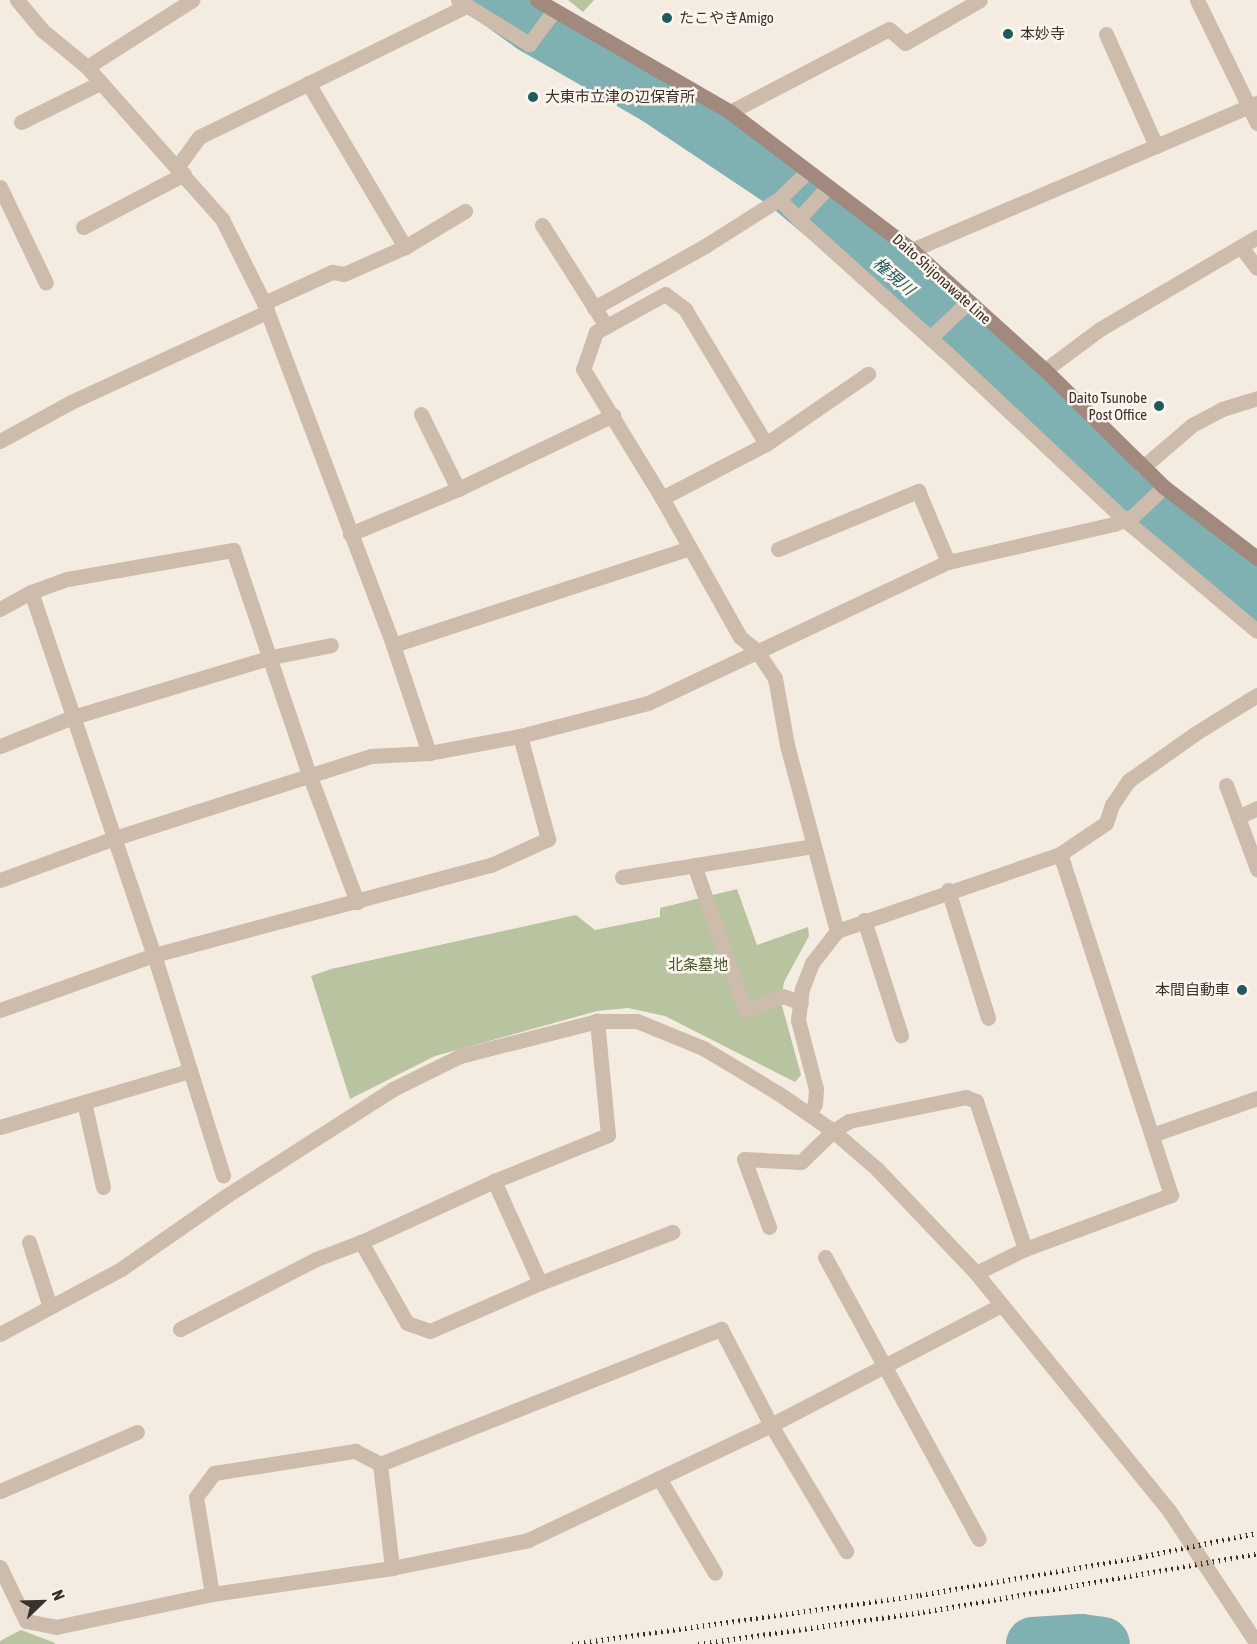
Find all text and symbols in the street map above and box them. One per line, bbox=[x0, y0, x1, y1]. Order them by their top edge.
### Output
place label: たこやきAmigo bbox=[679, 9, 774, 27]
marker: たこやきAmigo bbox=[660, 11, 674, 25]
place label: 本妙寺 bbox=[1020, 25, 1065, 43]
marker: 本妙寺 bbox=[1001, 27, 1015, 41]
place label: 大東市立津の辺保育所 bbox=[545, 88, 695, 106]
marker: 大東市立津の辺保育所 bbox=[526, 90, 540, 104]
street label: Daito Shijonawate Line bbox=[889, 230, 995, 328]
water label: 権現川 bbox=[870, 253, 918, 299]
place label: Daito Tsunobe Post Office bbox=[1068, 388, 1147, 423]
marker: Daito Tsunobe Post Office bbox=[1152, 399, 1166, 413]
park label: 北条墓地 bbox=[668, 956, 728, 974]
place label: 本間自動車 bbox=[1155, 981, 1230, 999]
marker: 本間自動車 bbox=[1235, 983, 1249, 997]
north arrow bbox=[12, 1572, 72, 1632]
text: N bbox=[48, 1587, 69, 1603]

